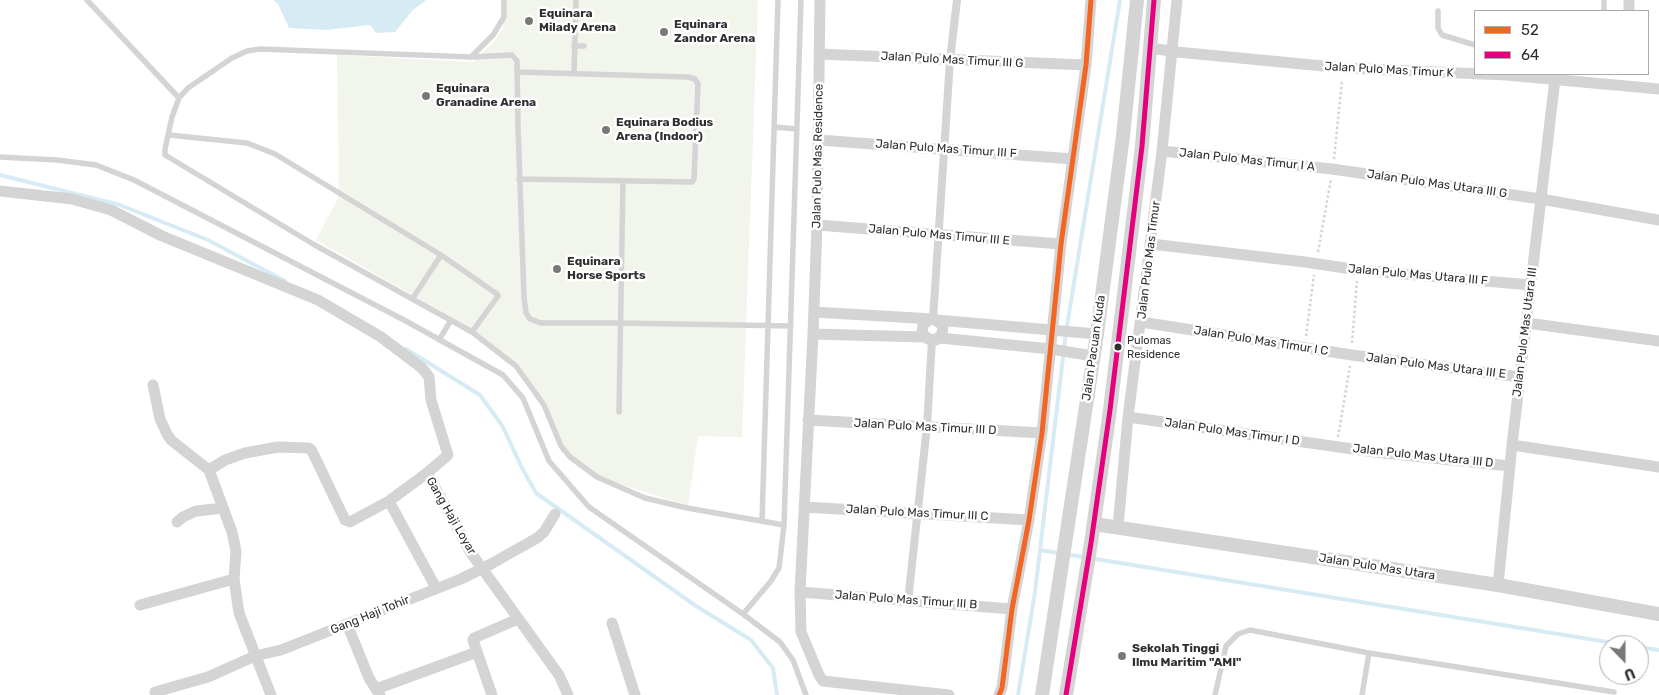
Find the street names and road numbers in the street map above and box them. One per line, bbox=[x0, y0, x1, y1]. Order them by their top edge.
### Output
street label: Jalan Pulo Mas Timur III G bbox=[880, 49, 1024, 71]
street label: Jalan Pulo Mas Timur K bbox=[1324, 59, 1454, 81]
street label: Jalan Pulo Mas Residence bbox=[810, 83, 826, 229]
street label: Jalan Pulo Mas Timur III F bbox=[875, 137, 1017, 161]
street label: Jalan Pulo Mas Timur I A bbox=[1178, 146, 1316, 174]
street label: Jalan Pulo Mas Utara III G bbox=[1366, 167, 1508, 201]
street label: Jalan Pulo Mas Timur bbox=[1135, 200, 1163, 320]
street label: Jalan Pulo Mas Timur III E bbox=[868, 222, 1010, 248]
street label: Jalan Pulo Mas Utara III F bbox=[1347, 262, 1489, 288]
street label: Jalan Pulo Mas Utara III bbox=[1510, 266, 1540, 398]
street label: Jalan Pacuan Kuda bbox=[1079, 294, 1109, 402]
street label: Jalan Pulo Mas Timur I C bbox=[1193, 323, 1329, 359]
street label: Jalan Pulo Mas Utara III E bbox=[1365, 350, 1507, 382]
street label: Jalan Pulo Mas Timur I D bbox=[1163, 415, 1301, 449]
street label: Jalan Pulo Mas Timur III D bbox=[853, 416, 997, 438]
street label: Jalan Pulo Mas Utara III D bbox=[1352, 441, 1494, 471]
street label: Gang Haji Loyar bbox=[423, 475, 479, 557]
street label: Jalan Pulo Mas Timur III C bbox=[845, 502, 989, 524]
street label: Jalan Pulo Mas Utara bbox=[1318, 551, 1436, 583]
street label: Jalan Pulo Mas Timur III B bbox=[834, 588, 978, 612]
street label: Gang Haji Tohir bbox=[328, 593, 412, 637]

